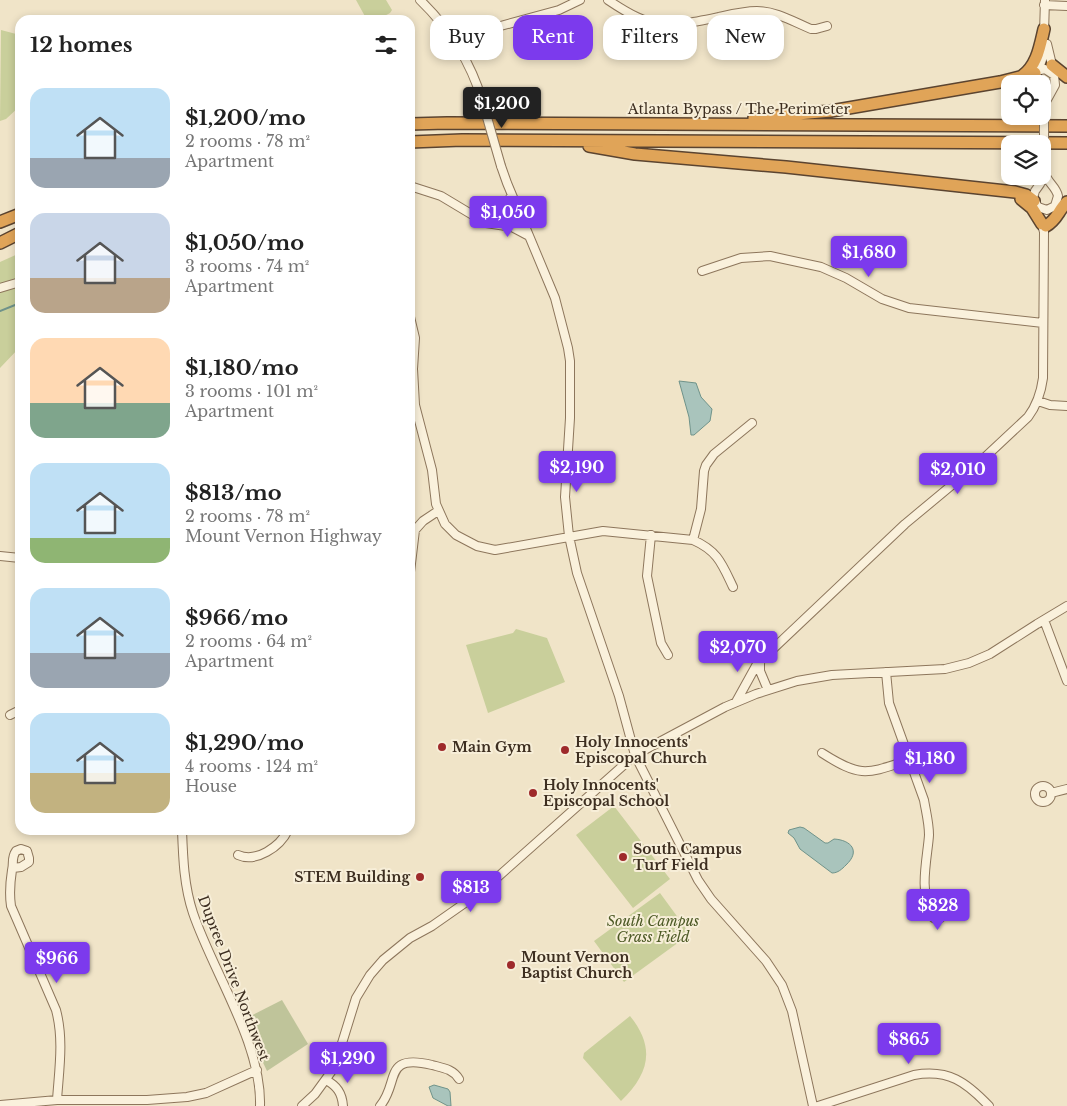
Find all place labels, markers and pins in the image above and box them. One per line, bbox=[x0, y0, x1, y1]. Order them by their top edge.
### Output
pin: $1,200 bbox=[461, 86, 543, 129]
pin: $1,050 bbox=[467, 196, 549, 238]
pin: $1,680 bbox=[828, 236, 910, 278]
pin: $2,190 bbox=[536, 450, 618, 493]
pin: $2,010 bbox=[917, 452, 999, 495]
pin: $2,070 bbox=[697, 630, 779, 673]
place label: Holy Innocents' Episcopal Church bbox=[575, 733, 707, 767]
place label: Main Gym bbox=[452, 738, 532, 756]
marker: Main Gym bbox=[436, 741, 448, 753]
pin: $1,180 bbox=[889, 742, 971, 784]
marker: Holy Innocents' Episcopal Church bbox=[559, 744, 571, 756]
place label: Holy Innocents' Episcopal School bbox=[543, 776, 669, 810]
marker: Holy Innocents' Episcopal School bbox=[527, 787, 539, 799]
place label: South Campus Turf Field bbox=[633, 840, 742, 874]
marker: South Campus Turf Field bbox=[617, 851, 629, 863]
place label: STEM Building bbox=[294, 868, 410, 886]
pin: $813 bbox=[441, 870, 501, 913]
marker: STEM Building bbox=[414, 871, 426, 883]
pin: $828 bbox=[908, 888, 968, 931]
pin: $966 bbox=[27, 942, 87, 984]
place label: Mount Vernon Baptist Church bbox=[521, 948, 632, 982]
marker: Mount Vernon Baptist Church bbox=[505, 959, 517, 971]
pin: $865 bbox=[879, 1022, 939, 1065]
pin: $1,290 bbox=[307, 1042, 389, 1084]

